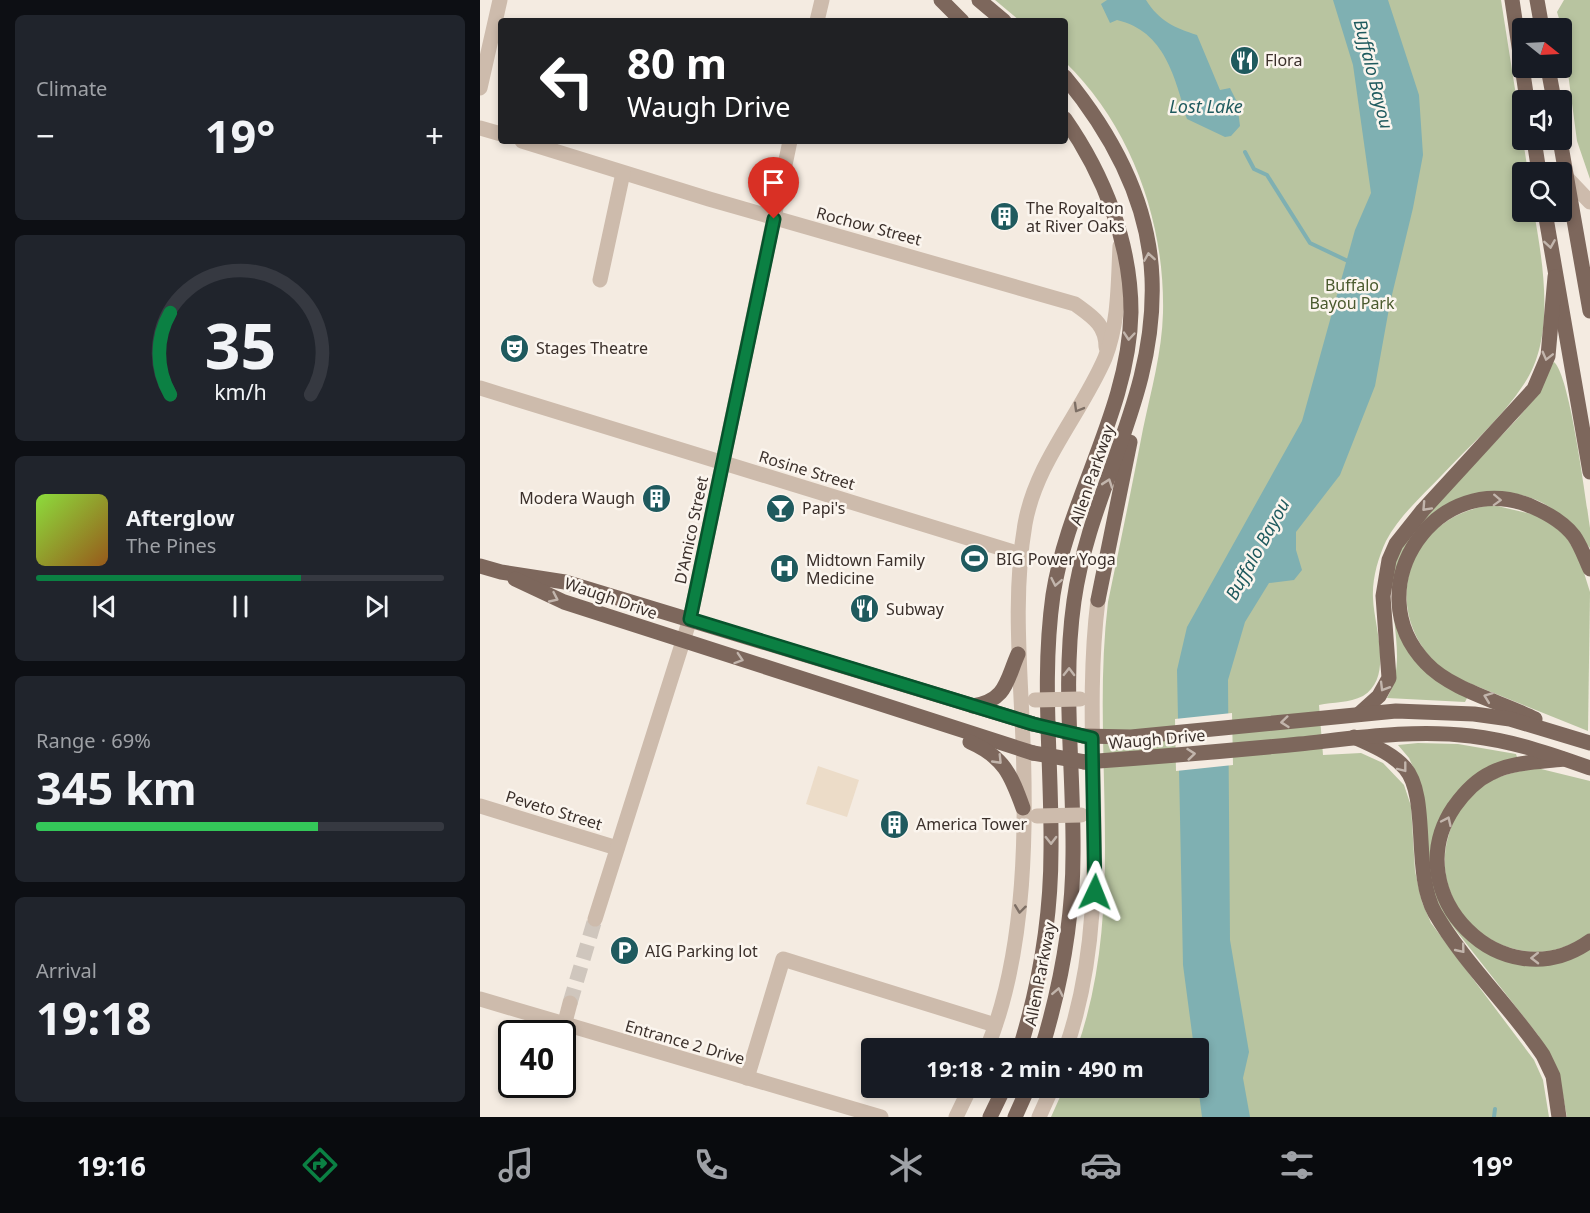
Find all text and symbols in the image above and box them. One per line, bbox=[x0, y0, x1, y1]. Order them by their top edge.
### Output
water label: Buffalo Bayou bbox=[1349, 17, 1399, 131]
north arrow bbox=[1512, 18, 1572, 78]
map controls bbox=[1512, 18, 1572, 222]
text: 80 m bbox=[627, 34, 727, 91]
icon: left bbox=[528, 42, 606, 120]
restaurant icon: Flora bbox=[1228, 44, 1260, 76]
place label: Flora bbox=[1265, 49, 1302, 71]
text: Climate bbox=[36, 75, 107, 102]
text: Waugh Drive bbox=[627, 88, 791, 125]
button: sound bbox=[1512, 90, 1572, 150]
water label: Lost Lake bbox=[1169, 94, 1243, 118]
text: 19° bbox=[205, 105, 275, 166]
text: − bbox=[36, 113, 55, 158]
text: + bbox=[425, 113, 444, 158]
pin bbox=[748, 157, 799, 219]
button: search bbox=[1512, 162, 1572, 222]
icon: arrive bbox=[757, 166, 790, 199]
place label: The Royalton at River Oaks bbox=[1026, 197, 1125, 237]
street label: Rochow Street bbox=[814, 201, 924, 251]
building icon: The Royalton at River Oaks bbox=[989, 201, 1021, 233]
one-way arrow bbox=[1543, 239, 1556, 249]
one-way arrow bbox=[1144, 252, 1156, 261]
park label: Buffalo Bayou Park bbox=[1309, 274, 1395, 314]
text: 35 bbox=[204, 302, 276, 387]
one-way arrow bbox=[1123, 331, 1136, 340]
theatre icon: Stages Theatre bbox=[499, 332, 531, 364]
place label: Stages Theatre bbox=[536, 337, 648, 359]
one-way arrow bbox=[1542, 350, 1554, 361]
text: km/h bbox=[214, 378, 266, 407]
one-way arrow bbox=[1074, 402, 1085, 412]
street label: Allen Parkway bbox=[1064, 421, 1120, 528]
street label: Rosine Street bbox=[756, 445, 858, 495]
street label: D'Amico Street bbox=[669, 474, 713, 586]
one-way arrow bbox=[1100, 478, 1113, 488]
building icon: Modera Waugh bbox=[640, 482, 672, 514]
place label: Modera Waugh bbox=[519, 487, 635, 509]
bar icon: Papi's bbox=[765, 492, 797, 524]
one-way arrow bbox=[1493, 493, 1502, 506]
water label: Buffalo Bayou bbox=[1219, 494, 1295, 604]
place label: Papi's bbox=[802, 497, 845, 519]
one-way arrow bbox=[1423, 499, 1434, 510]
text: Afterglow bbox=[126, 502, 235, 532]
text: The Pines bbox=[126, 532, 216, 559]
sports icon: BIG Power Yoga bbox=[959, 543, 991, 575]
place label: BIG Power Yoga bbox=[996, 548, 1116, 570]
place label: Midtown Family Medicine bbox=[806, 549, 926, 589]
hospital icon: Midtown Family Medicine bbox=[769, 553, 801, 585]
street label: Waugh Drive bbox=[562, 572, 660, 624]
one-way arrow bbox=[1050, 577, 1063, 587]
icon: previous bbox=[88, 590, 121, 623]
icon: pause bbox=[224, 590, 257, 623]
icon: next bbox=[360, 590, 393, 623]
one-way arrow bbox=[547, 590, 558, 602]
restaurant icon: Subway bbox=[849, 593, 881, 625]
place label: Subway bbox=[886, 598, 945, 620]
one-way arrow bbox=[733, 652, 744, 665]
one-way arrow bbox=[1063, 668, 1075, 677]
one-way arrow bbox=[1380, 681, 1391, 691]
one-way arrow bbox=[1483, 692, 1494, 704]
one-way arrow bbox=[1280, 715, 1289, 728]
street label: Waugh Drive bbox=[1108, 724, 1206, 754]
text: Range · 69% bbox=[36, 727, 151, 754]
one-way arrow bbox=[1187, 748, 1196, 761]
one-way arrow bbox=[991, 753, 1002, 764]
text: 345 km bbox=[36, 757, 197, 818]
one-way arrow bbox=[1395, 761, 1406, 772]
street label: Peveto Street bbox=[503, 785, 605, 835]
building icon: America Tower bbox=[879, 808, 911, 840]
place label: America Tower bbox=[916, 813, 1027, 835]
one-way arrow bbox=[1439, 816, 1451, 827]
one-way arrow bbox=[1045, 835, 1057, 844]
position arrow bbox=[1063, 860, 1127, 924]
one-way arrow bbox=[1014, 904, 1026, 913]
street label: Allen Parkway bbox=[1019, 920, 1061, 1028]
parking icon: AIG Parking lot bbox=[608, 935, 640, 967]
place label: AIG Parking lot bbox=[645, 940, 758, 962]
one-way arrow bbox=[1454, 942, 1465, 953]
one-way arrow bbox=[1531, 952, 1540, 964]
text: Arrival bbox=[36, 957, 97, 984]
text: 19:18 bbox=[36, 987, 152, 1048]
one-way arrow bbox=[1051, 987, 1064, 997]
street label: Entrance 2 Drive bbox=[623, 1014, 747, 1070]
speed limit sign: 40 bbox=[498, 1020, 576, 1098]
text: 19:18 · 2 min · 490 m bbox=[926, 1053, 1144, 1083]
icon: directions bbox=[299, 1144, 341, 1186]
icon: music bbox=[495, 1144, 537, 1186]
icon: phone bbox=[690, 1144, 732, 1186]
icon: climate bbox=[885, 1144, 927, 1186]
icon: car bbox=[1080, 1144, 1122, 1186]
icon: filters bbox=[1276, 1144, 1318, 1186]
text: 19:16 bbox=[77, 1147, 146, 1184]
text: 19° bbox=[1471, 1147, 1513, 1184]

